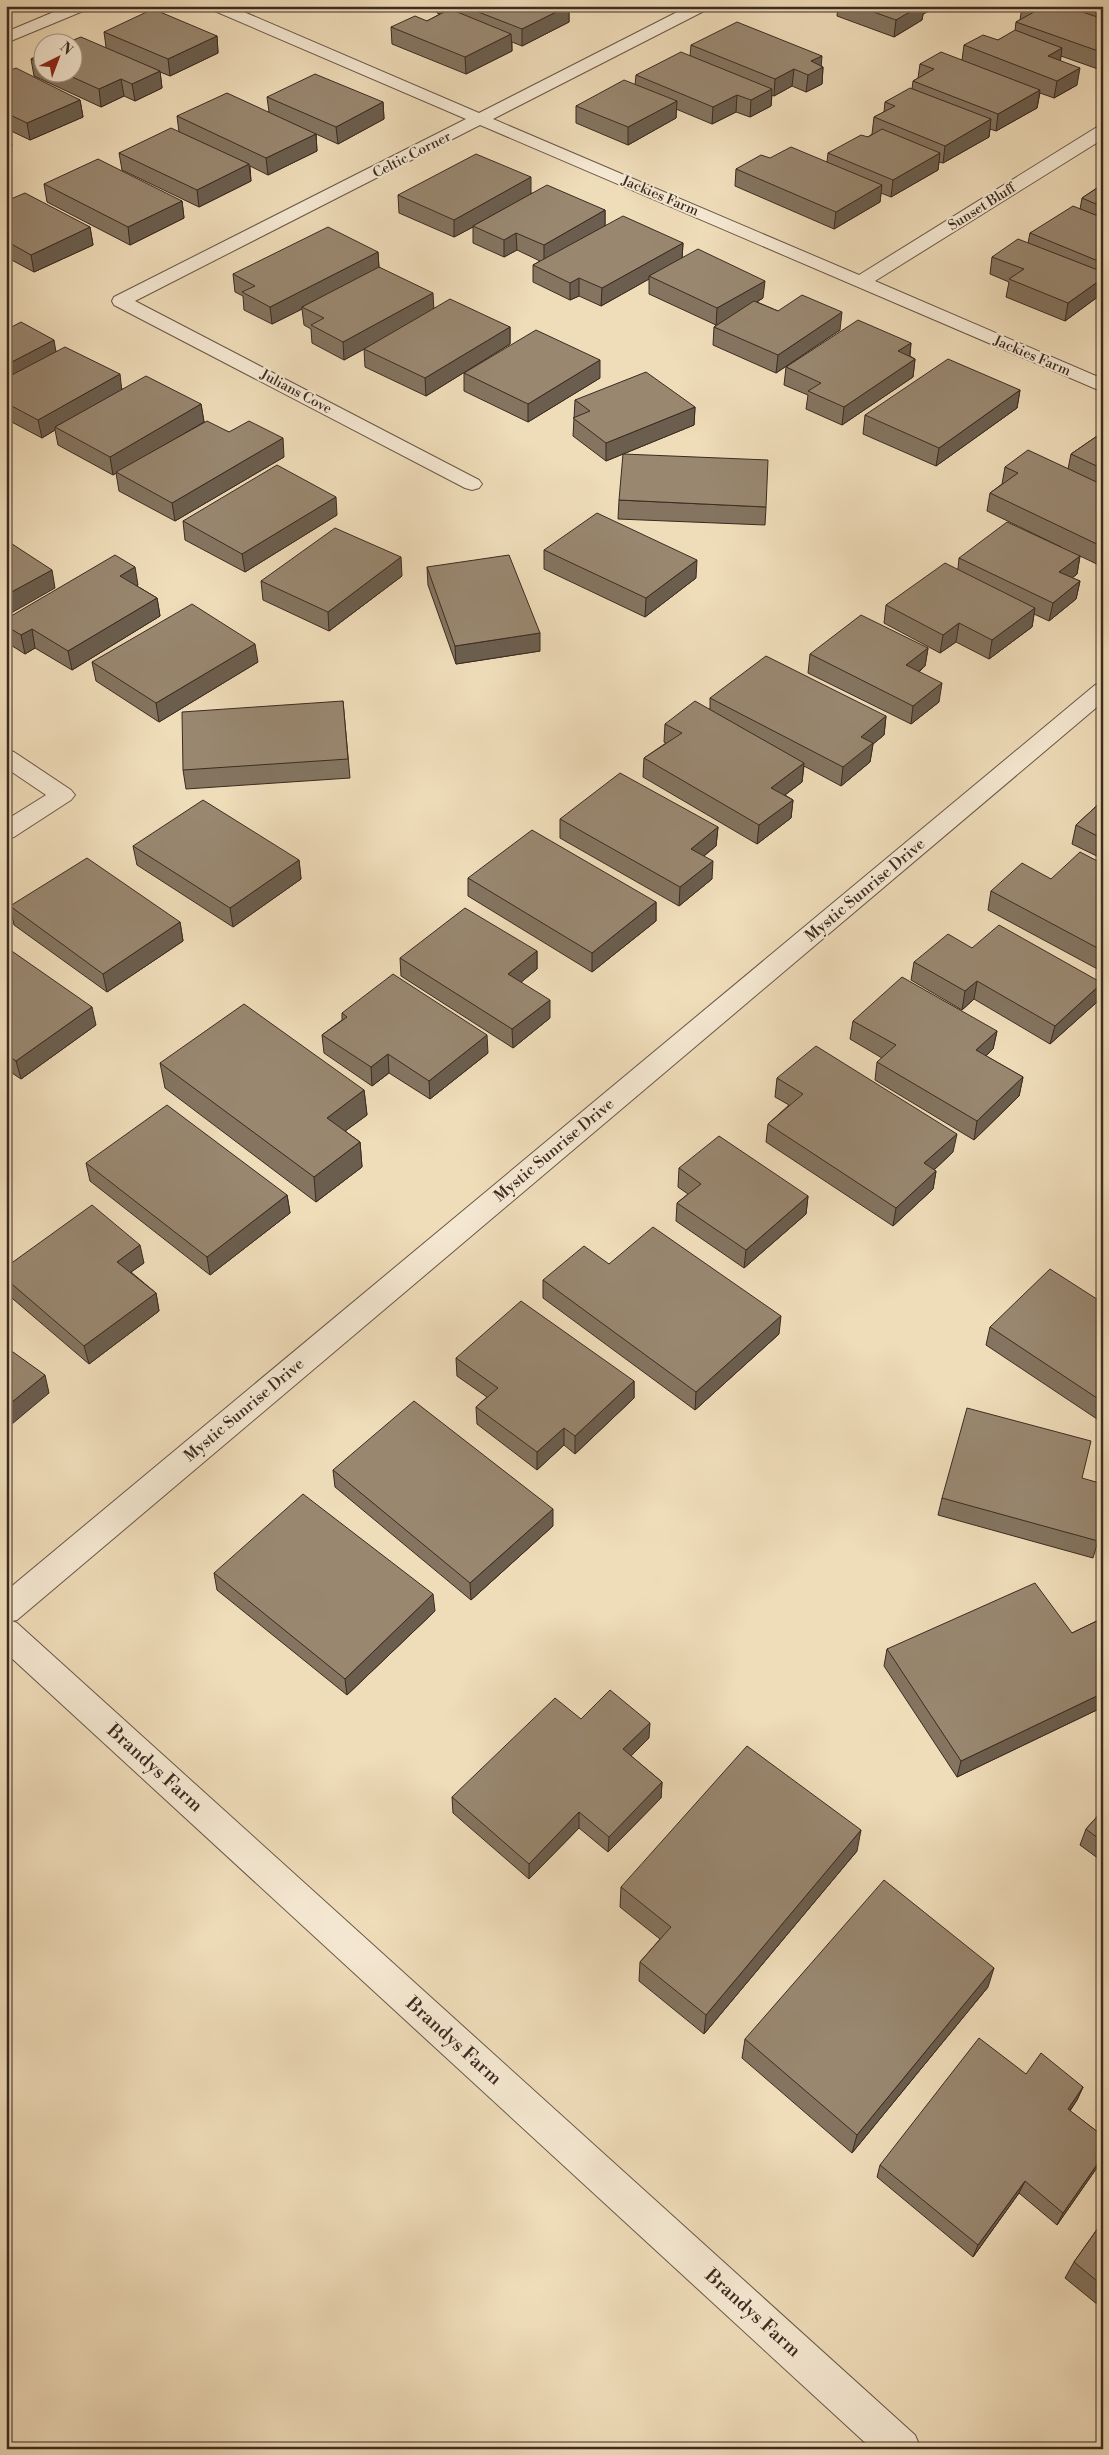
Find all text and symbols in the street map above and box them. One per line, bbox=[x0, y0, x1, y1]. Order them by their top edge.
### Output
north arrow bbox=[32, 32, 82, 82]
text: N bbox=[56, 39, 76, 59]
street label: Celtic Corner bbox=[370, 128, 454, 182]
street label: Jackies Farm bbox=[618, 171, 701, 220]
street label: Sunset Bluff bbox=[945, 179, 1020, 235]
street label: Jackies Farm bbox=[990, 331, 1073, 380]
street label: Julians Cove bbox=[256, 365, 335, 418]
street label: Mystic Sunrise Drive bbox=[801, 834, 929, 946]
street label: Mystic Sunrise Drive bbox=[490, 1094, 618, 1206]
street label: Mystic Sunrise Drive bbox=[180, 1354, 308, 1466]
street label: Brandys Farm bbox=[101, 1718, 208, 1818]
street label: Brandys Farm bbox=[400, 1991, 507, 2091]
street label: Brandys Farm bbox=[699, 2263, 806, 2363]

